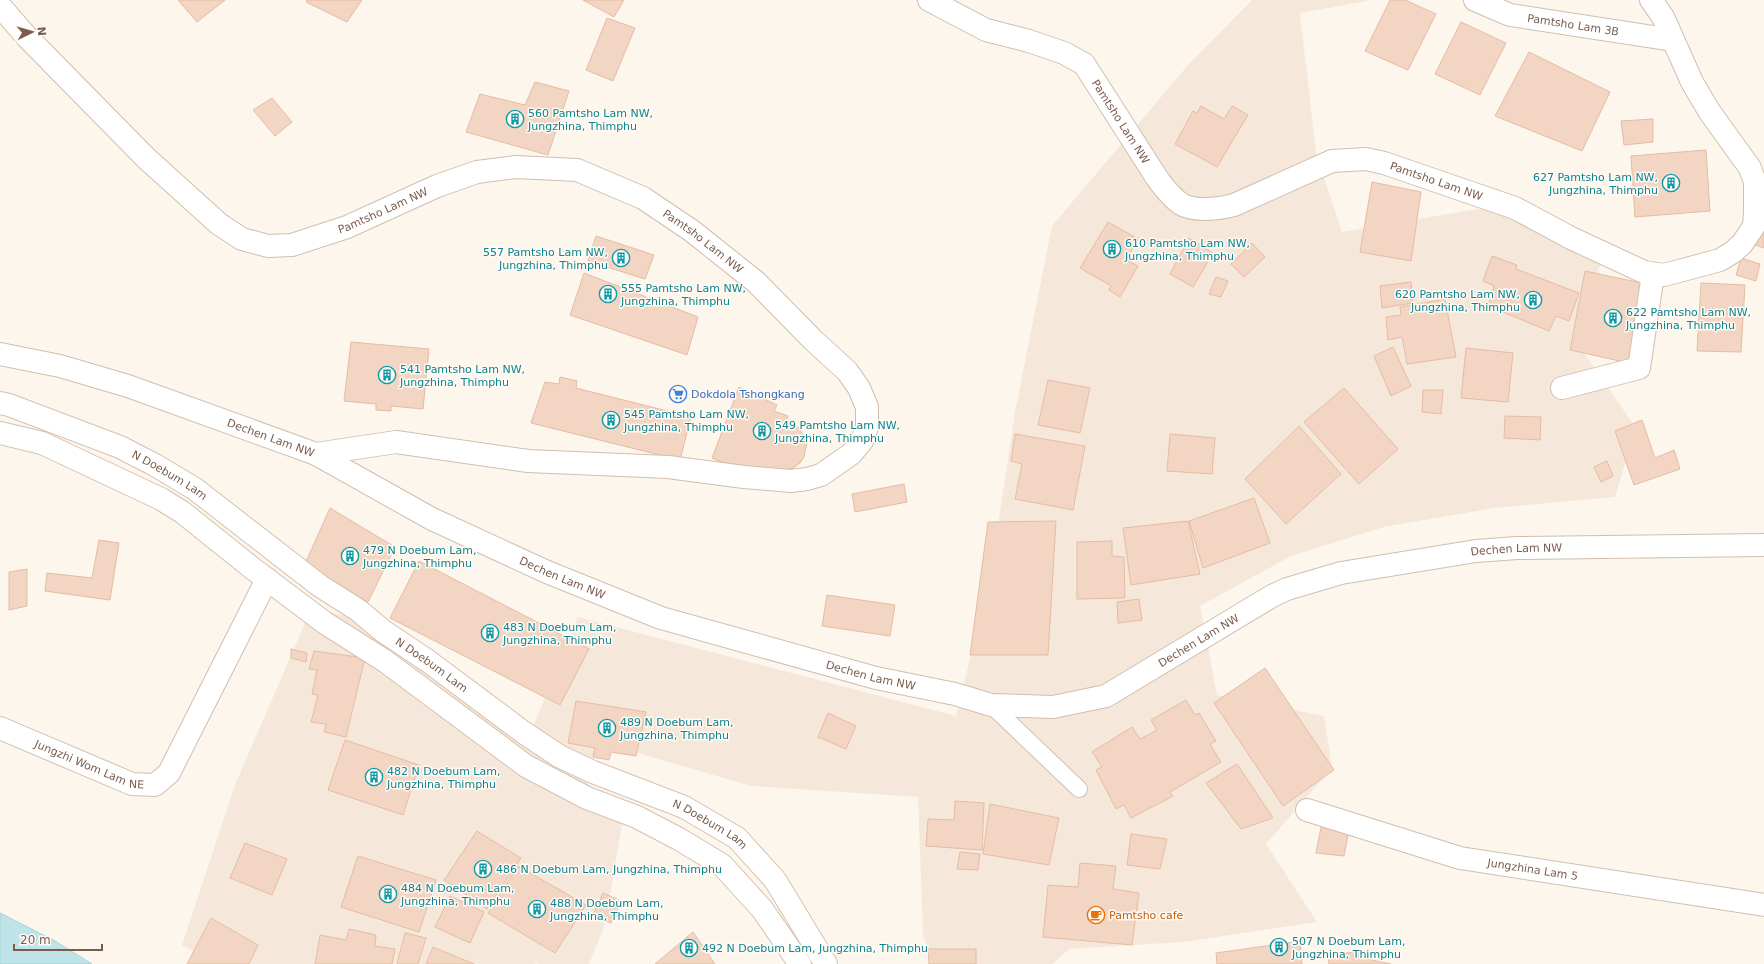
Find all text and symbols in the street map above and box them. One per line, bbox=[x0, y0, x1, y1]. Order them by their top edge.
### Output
street label: Pamtsho Lam 3B bbox=[1526, 11, 1620, 38]
north arrow bbox=[12, 12, 52, 52]
text: N bbox=[35, 26, 48, 36]
street label: Pamtsho Lam NW bbox=[1089, 77, 1153, 166]
place label: 560 Pamtsho Lam NW, Jungzhina, Thimphu bbox=[527, 107, 653, 133]
building icon: 560 Pamtsho Lam NW, Jungzhina, Thimphu bbox=[505, 109, 525, 129]
street label: Pamtsho Lam NW bbox=[1388, 159, 1485, 203]
place label: 627 Pamtsho Lam NW, Jungzhina, Thimphu bbox=[1533, 171, 1658, 197]
building icon: 627 Pamtsho Lam NW, Jungzhina, Thimphu bbox=[1661, 173, 1681, 193]
street label: Pamtsho Lam NW bbox=[336, 185, 430, 236]
street label: Pamtsho Lam NW bbox=[661, 207, 746, 276]
place label: 610 Pamtsho Lam NW, Jungzhina, Thimphu bbox=[1124, 237, 1250, 263]
building icon: 610 Pamtsho Lam NW, Jungzhina, Thimphu bbox=[1102, 239, 1122, 259]
place label: 557 Pamtsho Lam NW, Jungzhina, Thimphu bbox=[483, 246, 608, 272]
building icon: 557 Pamtsho Lam NW, Jungzhina, Thimphu bbox=[611, 248, 631, 268]
place label: 555 Pamtsho Lam NW, Jungzhina, Thimphu bbox=[620, 282, 746, 308]
building icon: 555 Pamtsho Lam NW, Jungzhina, Thimphu bbox=[598, 284, 618, 304]
place label: 620 Pamtsho Lam NW, Jungzhina, Thimphu bbox=[1395, 288, 1520, 314]
building icon: 620 Pamtsho Lam NW, Jungzhina, Thimphu bbox=[1523, 290, 1543, 310]
place label: 622 Pamtsho Lam NW, Jungzhina, Thimphu bbox=[1625, 306, 1751, 332]
building icon: 622 Pamtsho Lam NW, Jungzhina, Thimphu bbox=[1603, 308, 1623, 328]
place label: 541 Pamtsho Lam NW, Jungzhina, Thimphu bbox=[399, 363, 525, 389]
building icon: 541 Pamtsho Lam NW, Jungzhina, Thimphu bbox=[377, 365, 397, 385]
supermarket icon: Dokdola Tshongkang bbox=[668, 384, 688, 404]
place label: Dokdola Tshongkang bbox=[691, 388, 805, 401]
place label: 545 Pamtsho Lam NW, Jungzhina, Thimphu bbox=[623, 408, 749, 434]
building icon: 545 Pamtsho Lam NW, Jungzhina, Thimphu bbox=[601, 410, 621, 430]
street label: Dechen Lam NW bbox=[225, 416, 316, 459]
place label: 549 Pamtsho Lam NW, Jungzhina, Thimphu bbox=[774, 419, 900, 445]
building icon: 549 Pamtsho Lam NW, Jungzhina, Thimphu bbox=[752, 421, 772, 441]
street label: N Doebum Lam bbox=[130, 448, 210, 503]
street label: Dechen Lam NW bbox=[1470, 541, 1562, 558]
place label: 479 N Doebum Lam, Jungzhina, Thimphu bbox=[362, 544, 476, 570]
building icon: 479 N Doebum Lam, Jungzhina, Thimphu bbox=[340, 546, 360, 566]
street label: Dechen Lam NW bbox=[517, 554, 607, 601]
street label: Dechen Lam NW bbox=[1156, 611, 1241, 670]
place label: 483 N Doebum Lam, Jungzhina, Thimphu bbox=[502, 621, 616, 647]
building icon: 483 N Doebum Lam, Jungzhina, Thimphu bbox=[480, 623, 500, 643]
street label: N Doebum Lam bbox=[393, 635, 470, 695]
street label: Dechen Lam NW bbox=[825, 658, 917, 692]
place label: 489 N Doebum Lam, Jungzhina, Thimphu bbox=[619, 716, 733, 742]
building icon: 489 N Doebum Lam, Jungzhina, Thimphu bbox=[597, 718, 617, 738]
street label: Jungzhi Wom Lam NE bbox=[32, 737, 144, 791]
place label: 482 N Doebum Lam, Jungzhina, Thimphu bbox=[386, 765, 500, 791]
building icon: 482 N Doebum Lam, Jungzhina, Thimphu bbox=[364, 767, 384, 787]
street label: N Doebum Lam bbox=[671, 797, 750, 852]
street label: Jungzhina Lam 5 bbox=[1486, 856, 1579, 883]
building icon: 486 N Doebum Lam, Jungzhina, Thimphu bbox=[473, 859, 493, 879]
place label: 486 N Doebum Lam, Jungzhina, Thimphu bbox=[496, 863, 722, 876]
place label: 484 N Doebum Lam, Jungzhina, Thimphu bbox=[400, 882, 514, 908]
building icon: 484 N Doebum Lam, Jungzhina, Thimphu bbox=[378, 884, 398, 904]
place label: 488 N Doebum Lam, Jungzhina, Thimphu bbox=[549, 897, 663, 923]
building icon: 488 N Doebum Lam, Jungzhina, Thimphu bbox=[527, 899, 547, 919]
cafe icon: Pamtsho cafe bbox=[1086, 905, 1106, 925]
place label: Pamtsho cafe bbox=[1109, 909, 1183, 922]
scale bar bbox=[14, 926, 102, 952]
text: 20 m bbox=[20, 933, 51, 947]
place label: 507 N Doebum Lam, Jungzhina, Thimphu bbox=[1291, 935, 1405, 961]
building icon: 507 N Doebum Lam, Jungzhina, Thimphu bbox=[1269, 937, 1289, 957]
building icon: 492 N Doebum Lam, Jungzhina, Thimphu bbox=[679, 938, 699, 958]
place label: 492 N Doebum Lam, Jungzhina, Thimphu bbox=[702, 942, 928, 955]

